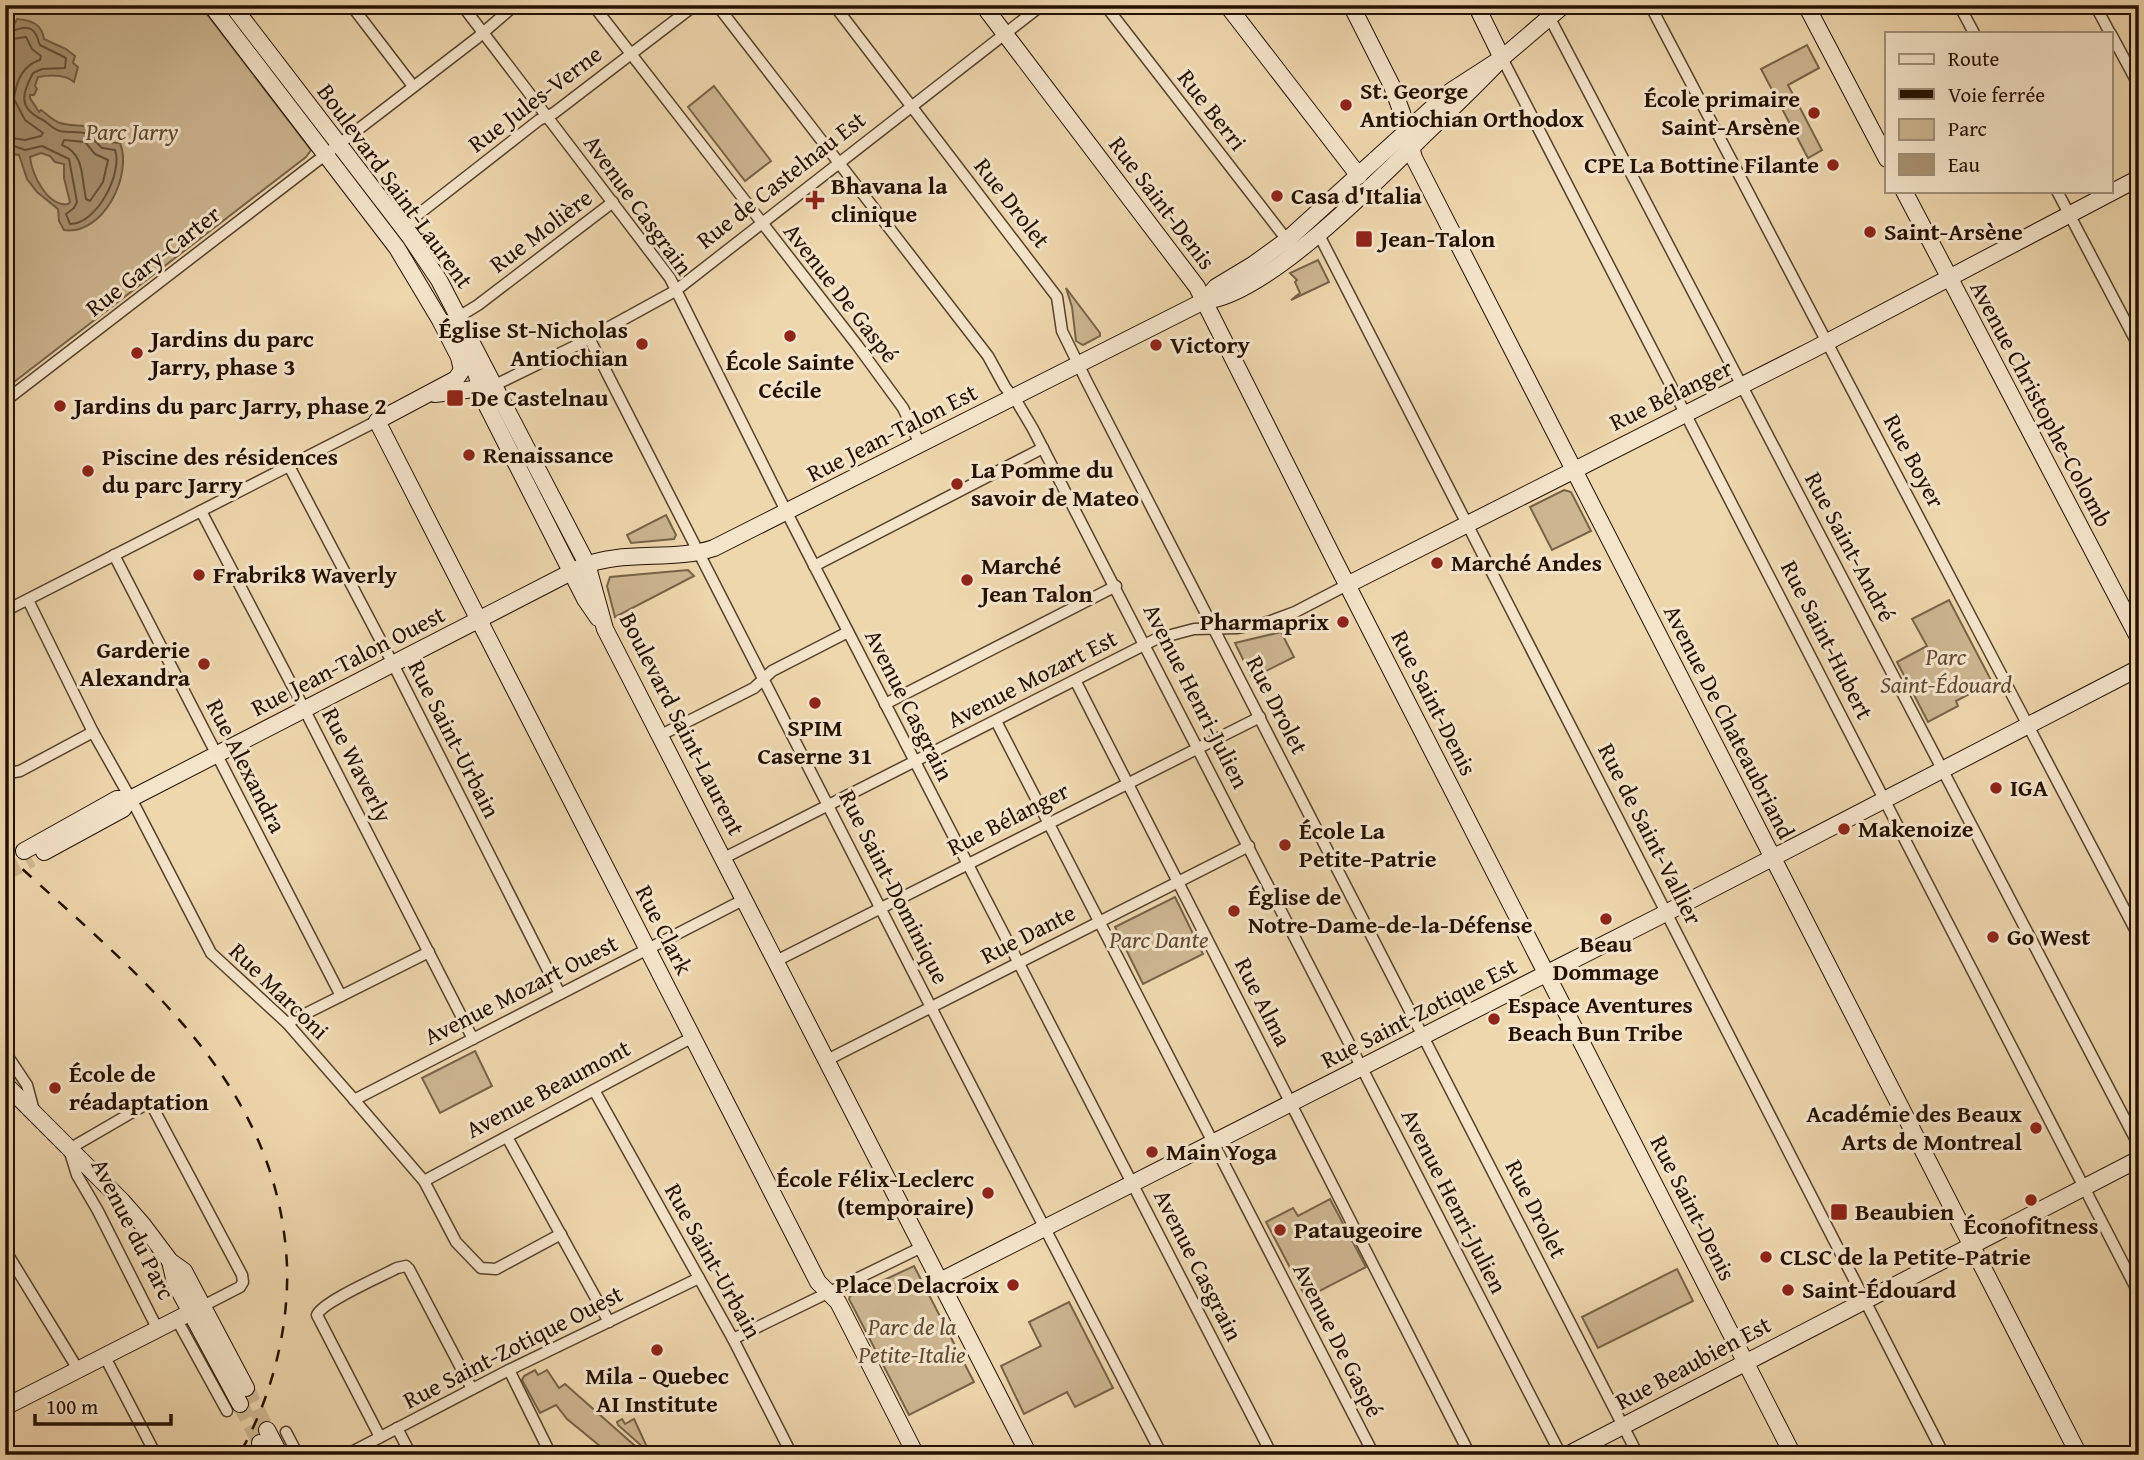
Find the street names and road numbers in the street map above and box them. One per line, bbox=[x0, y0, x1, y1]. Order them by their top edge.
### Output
street label: Rue Jules-Verne bbox=[460, 37, 609, 161]
street label: Rue Berri bbox=[1169, 62, 1256, 158]
street label: Boulevard Saint-Laurent bbox=[309, 76, 482, 296]
street label: Rue de Castelnau Est bbox=[689, 102, 873, 257]
street label: Avenue Casgrain bbox=[575, 127, 702, 283]
street label: Rue Saint-Denis bbox=[1101, 129, 1224, 277]
street label: Rue Drolet bbox=[966, 150, 1059, 256]
street label: Rue Molière bbox=[482, 180, 599, 281]
street label: Rue Gary-Carter bbox=[78, 197, 228, 325]
street label: Avenue De Gaspé bbox=[775, 215, 907, 370]
street label: Avenue Christophe-Colomb bbox=[1962, 274, 2121, 533]
street label: Rue Bélanger bbox=[1603, 350, 1738, 439]
street label: Rue Jean-Talon Est bbox=[801, 374, 983, 491]
street label: Rue Boyer bbox=[1875, 408, 1954, 514]
street label: Rue Saint-André bbox=[1796, 466, 1905, 628]
street label: Rue Saint-Hubert bbox=[1772, 554, 1883, 726]
street label: Rue Jean-Talon Ouest bbox=[245, 596, 451, 725]
street label: Avenue Henri-Julien bbox=[1135, 597, 1258, 795]
street label: Avenue De Chateaubriand bbox=[1655, 599, 1804, 845]
street label: Boulevard Saint-Laurent bbox=[611, 606, 754, 842]
street label: Avenue Mozart Est bbox=[941, 620, 1123, 737]
street label: Avenue Casgrain bbox=[856, 623, 963, 787]
street label: Rue Saint-Denis bbox=[1383, 624, 1486, 782]
street label: Rue Drolet bbox=[1238, 650, 1317, 760]
street label: Rue Saint-Urbain bbox=[400, 654, 510, 824]
street label: Rue Alexandra bbox=[198, 693, 296, 840]
street label: Rue Waverly bbox=[313, 701, 401, 828]
street label: Rue de Saint-Vallier bbox=[1590, 737, 1711, 931]
street label: Rue Bélanger bbox=[941, 773, 1075, 864]
street label: Rue Saint-Dominique bbox=[830, 784, 959, 990]
street label: Rue Clark bbox=[627, 879, 702, 981]
street label: Rue Dante bbox=[974, 895, 1081, 972]
street label: Avenue Mozart Ouest bbox=[418, 925, 624, 1054]
street label: Rue Marconi bbox=[222, 934, 337, 1048]
street label: Rue Saint-Zotique Est bbox=[1315, 948, 1523, 1077]
street label: Rue Alma bbox=[1226, 951, 1301, 1053]
street label: Avenue Beaumont bbox=[459, 1030, 637, 1147]
street label: Avenue Henri-Julien bbox=[1393, 1102, 1516, 1300]
street label: Rue Saint-Denis bbox=[1642, 1129, 1745, 1287]
street label: Avenue du Parc bbox=[83, 1152, 184, 1306]
street label: Rue Drolet bbox=[1497, 1154, 1576, 1264]
street label: Rue Saint-Urbain bbox=[656, 1177, 771, 1345]
street label: Avenue Casgrain bbox=[1145, 1183, 1252, 1347]
street label: Avenue De Gaspé bbox=[1284, 1256, 1392, 1423]
street label: Rue Saint-Zotique Ouest bbox=[397, 1276, 629, 1417]
street label: Rue Beaubien Est bbox=[1609, 1307, 1777, 1418]

